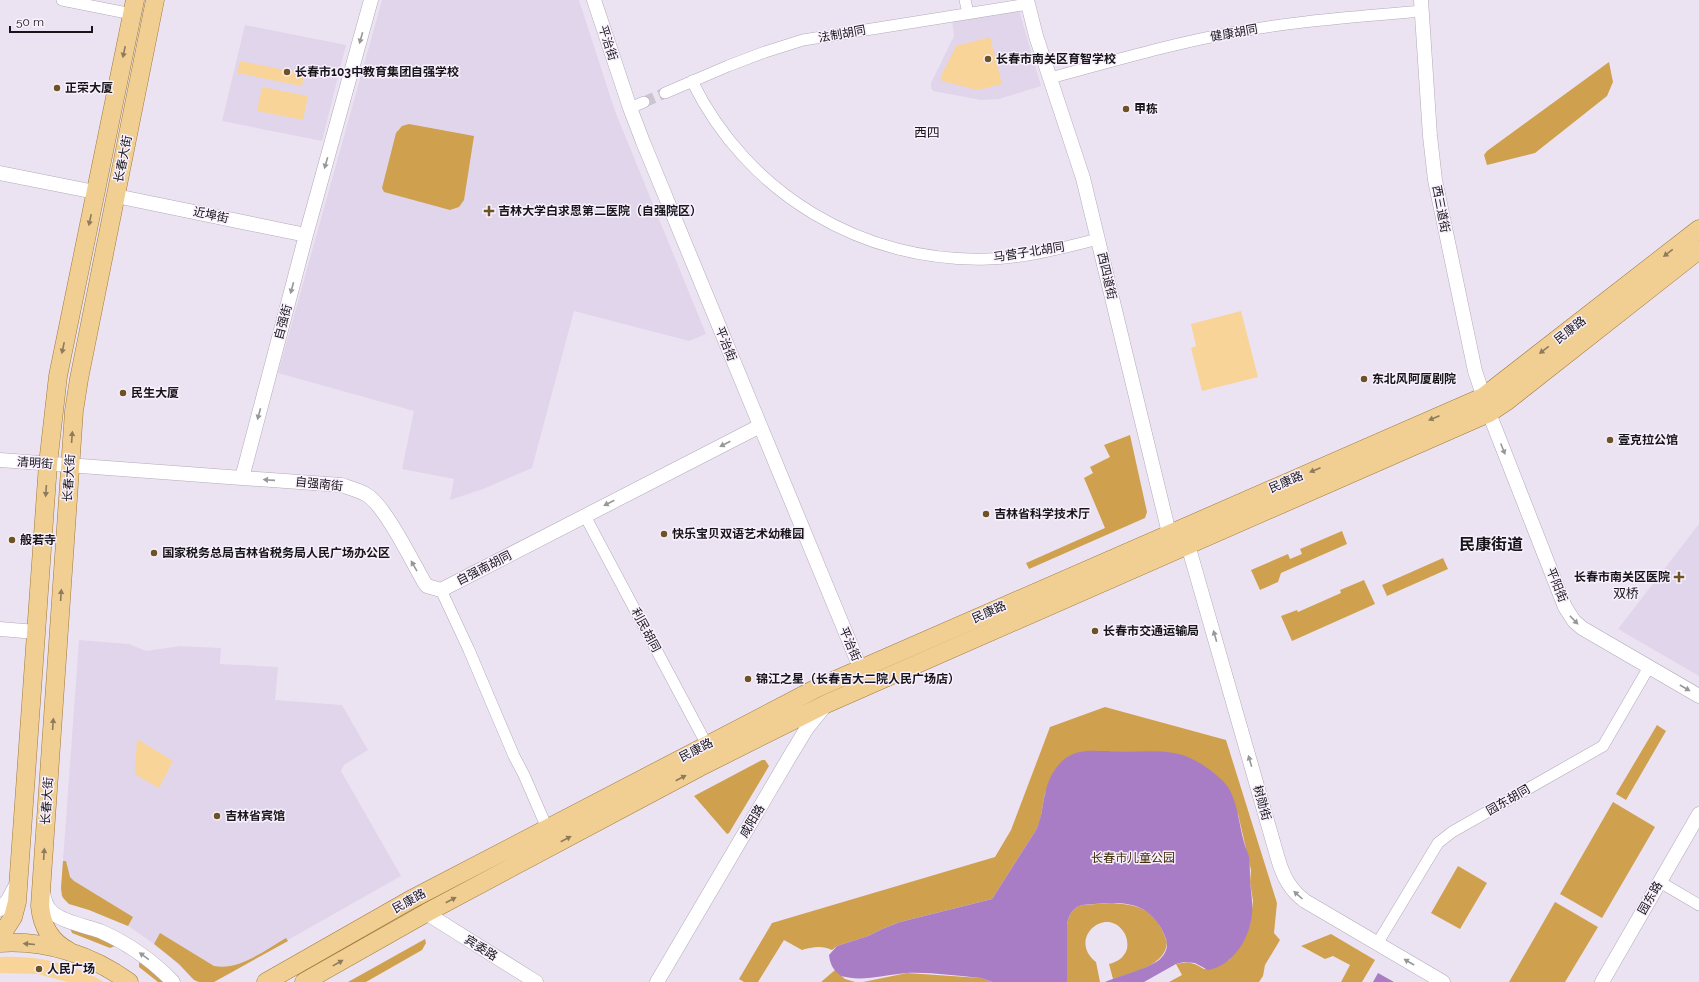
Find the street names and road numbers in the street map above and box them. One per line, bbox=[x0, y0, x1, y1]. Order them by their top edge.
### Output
street label: 健康胡同 bbox=[1209, 22, 1259, 44]
street label: 法制胡同 bbox=[817, 23, 867, 45]
street label: 平治街 bbox=[596, 24, 620, 62]
street label: 长春大街 bbox=[112, 134, 134, 184]
street label: 西三道街 bbox=[1430, 184, 1452, 234]
street label: 近埠街 bbox=[192, 204, 230, 226]
street label: 马营子北胡同 bbox=[992, 239, 1066, 265]
street label: 西四道街 bbox=[1095, 251, 1119, 301]
street label: 自强街 bbox=[272, 303, 294, 341]
street label: 民康路 bbox=[1552, 313, 1588, 347]
street label: 平治街 bbox=[713, 325, 739, 363]
street label: 长春大街 bbox=[60, 454, 78, 502]
street label: 清明街 bbox=[17, 455, 53, 471]
street label: 民康路 bbox=[1267, 469, 1305, 495]
street label: 自强南街 bbox=[294, 475, 344, 493]
street label: 自强南胡同 bbox=[454, 548, 514, 588]
street label: 平阳街 bbox=[1544, 566, 1570, 604]
street label: 民康路 bbox=[970, 598, 1008, 626]
street label: 利民胡同 bbox=[629, 606, 663, 654]
street label: 平治街 bbox=[837, 625, 863, 663]
street label: 民康路 bbox=[677, 736, 715, 764]
street label: 长春大街 bbox=[38, 777, 56, 825]
street label: 园东胡同 bbox=[1484, 782, 1532, 818]
street label: 树勋街 bbox=[1250, 784, 1274, 822]
street label: 咸阳路 bbox=[737, 802, 767, 840]
street label: 园东路 bbox=[1635, 879, 1665, 917]
street label: 民康路 bbox=[390, 886, 428, 916]
street label: 宾委路 bbox=[462, 933, 500, 963]

